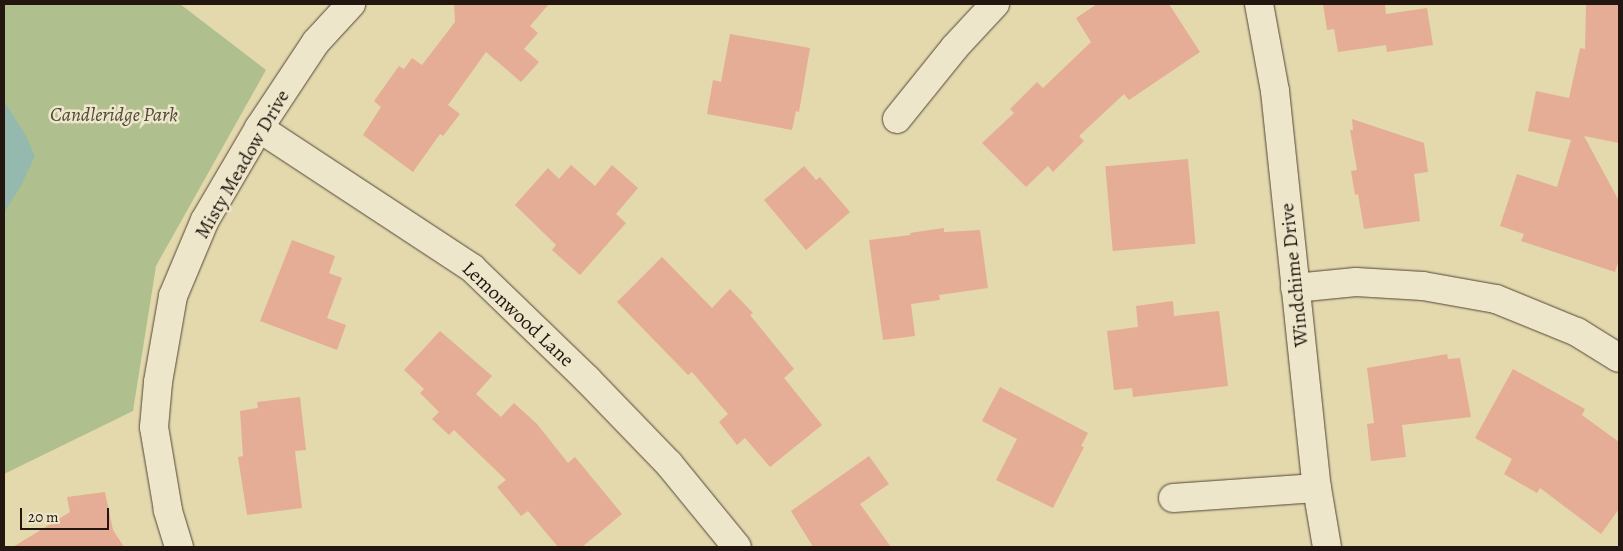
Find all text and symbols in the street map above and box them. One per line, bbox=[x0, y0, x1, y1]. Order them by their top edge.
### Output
street label: Misty Meadow Drive bbox=[190, 85, 294, 243]
park label: Candleridge Park bbox=[50, 102, 178, 126]
street label: Windchime Drive bbox=[1275, 202, 1313, 348]
street label: Lemonwood Lane bbox=[457, 256, 579, 372]
scale bar bbox=[22, 498, 111, 530]
text: 20 m bbox=[28, 507, 59, 527]

